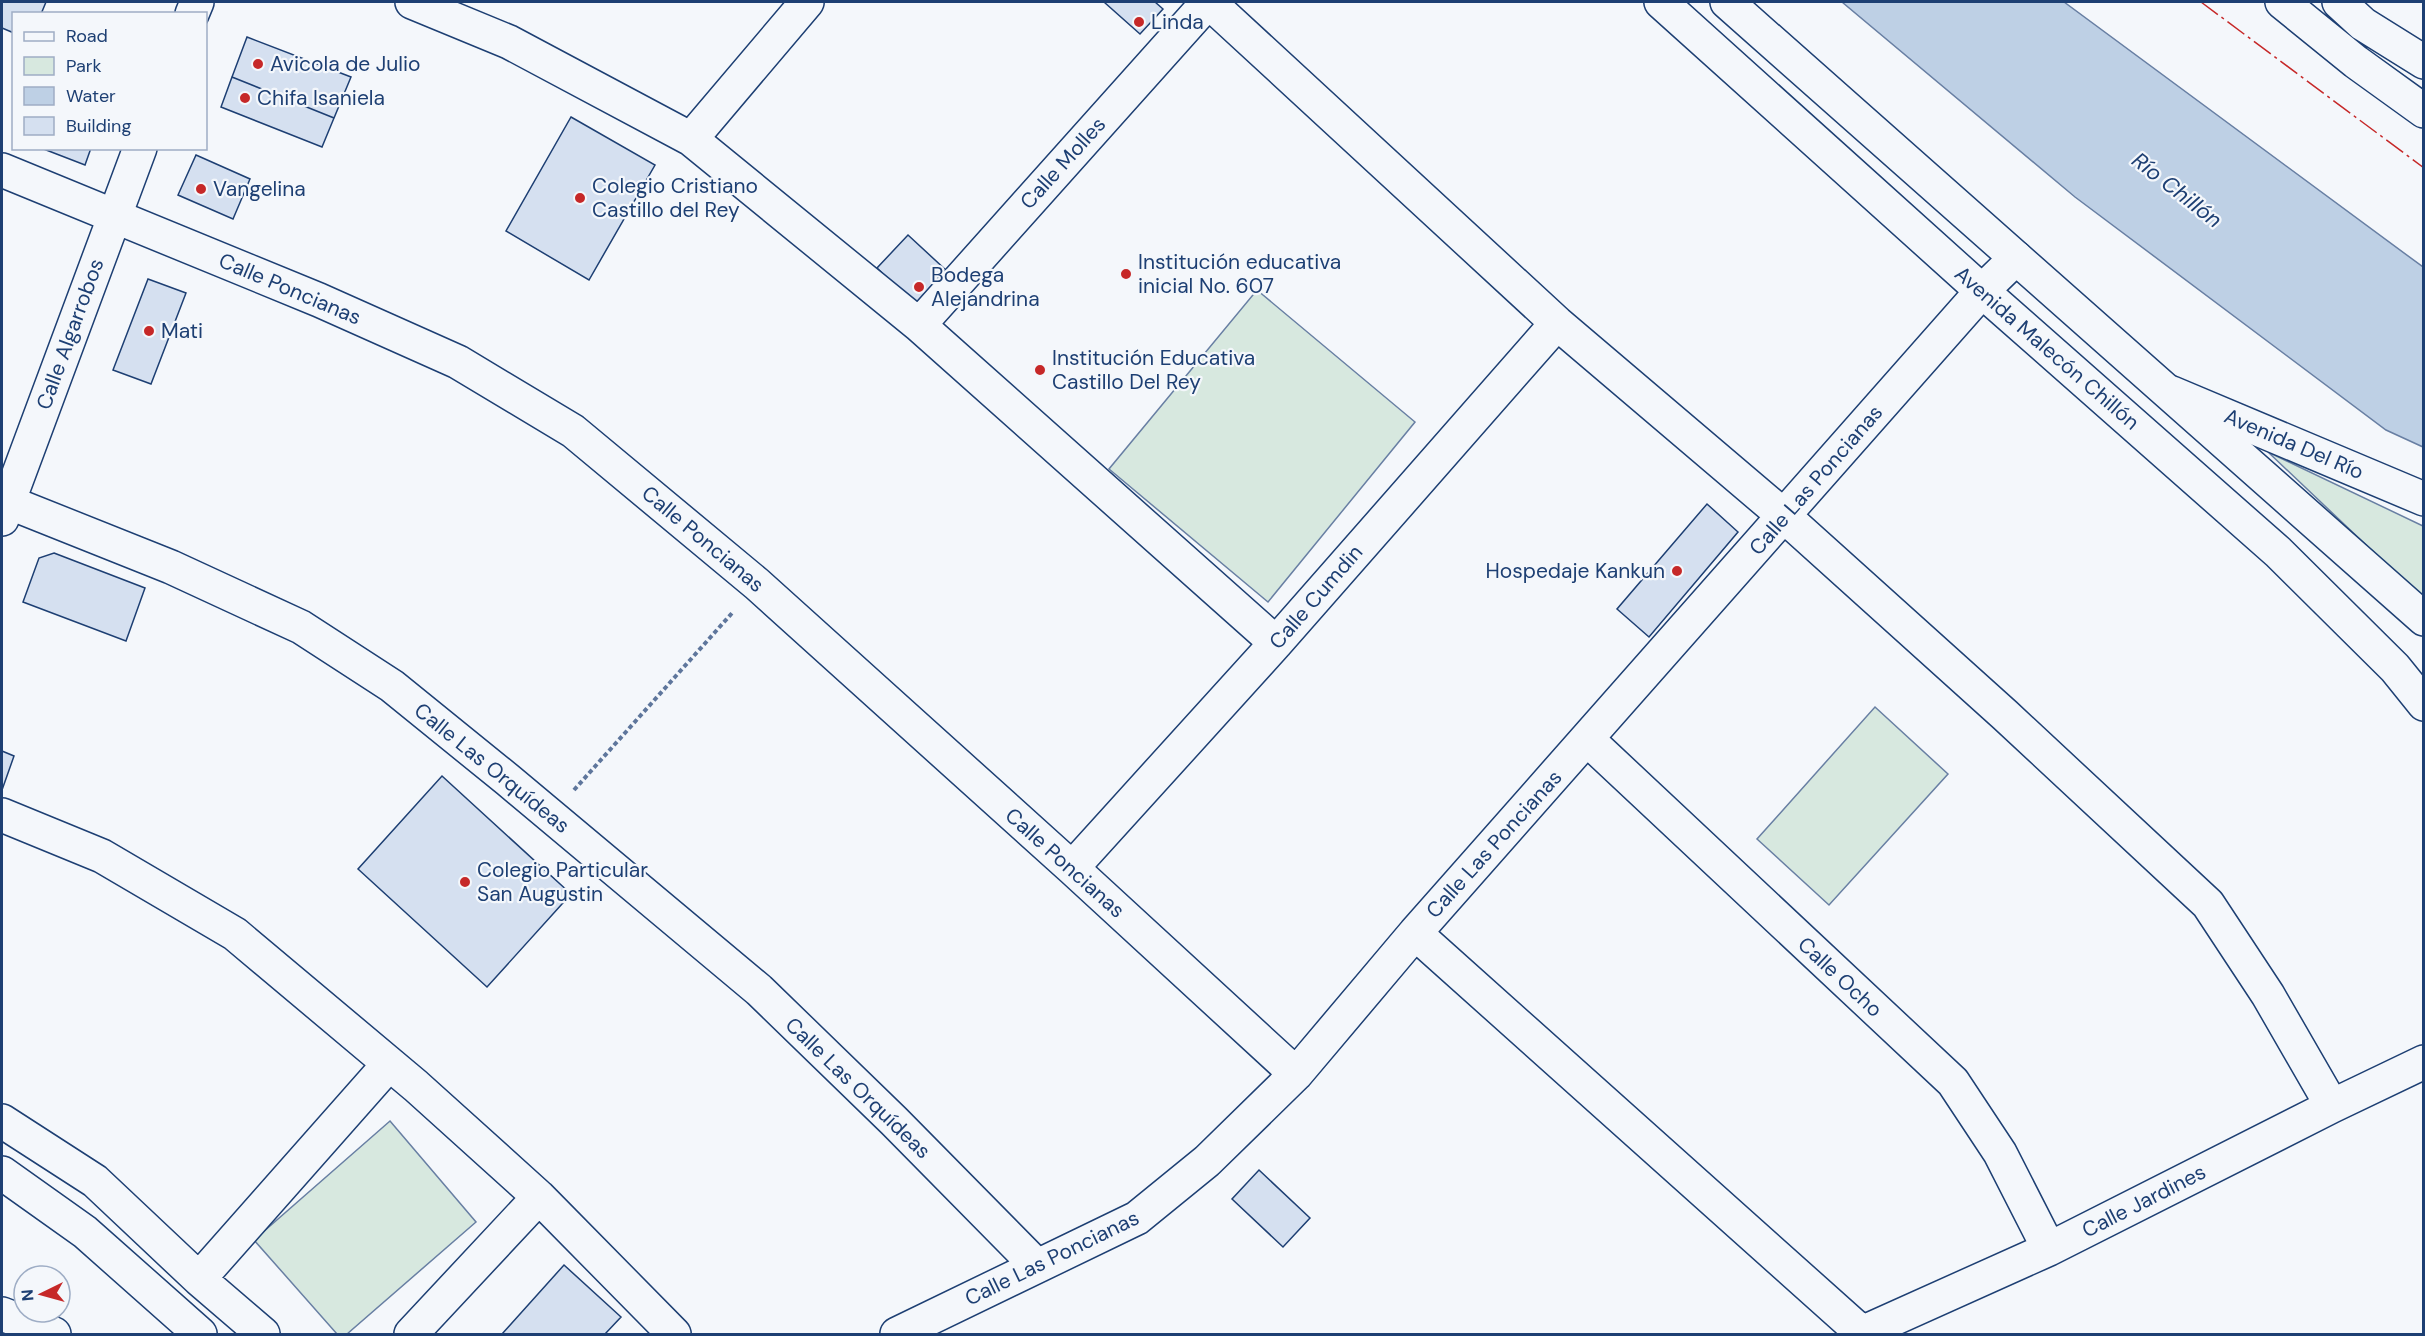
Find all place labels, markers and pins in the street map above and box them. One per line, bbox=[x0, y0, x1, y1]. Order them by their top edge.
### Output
place label: Linda bbox=[1151, 8, 1204, 36]
marker: Linda bbox=[1132, 15, 1146, 29]
place label: Avicola de Julio bbox=[270, 50, 421, 78]
marker: Avicola de Julio bbox=[251, 57, 265, 71]
place label: Chifa Isaniela bbox=[257, 84, 385, 112]
marker: Chifa Isaniela bbox=[238, 91, 252, 105]
place label: Colegio Cristiano Castillo del Rey bbox=[592, 172, 758, 224]
place label: Vangelina bbox=[213, 175, 306, 203]
marker: Vangelina bbox=[194, 182, 208, 196]
marker: Colegio Cristiano Castillo del Rey bbox=[573, 191, 587, 205]
place label: Institución educativa inicial No. 607 bbox=[1138, 248, 1341, 300]
place label: Bodega Alejandrina bbox=[931, 261, 1040, 313]
marker: Institución educativa inicial No. 607 bbox=[1119, 267, 1133, 281]
marker: Bodega Alejandrina bbox=[912, 280, 926, 294]
place label: Mati bbox=[161, 317, 203, 345]
marker: Mati bbox=[142, 324, 156, 338]
place label: Institución Educativa Castillo Del Rey bbox=[1052, 344, 1255, 396]
marker: Institución Educativa Castillo Del Rey bbox=[1033, 363, 1047, 377]
place label: Hospedaje Kankun bbox=[1485, 557, 1665, 585]
marker: Hospedaje Kankun bbox=[1670, 564, 1684, 578]
place label: Colegio Particular San Augustin bbox=[477, 856, 648, 908]
marker: Colegio Particular San Augustin bbox=[458, 875, 472, 889]

